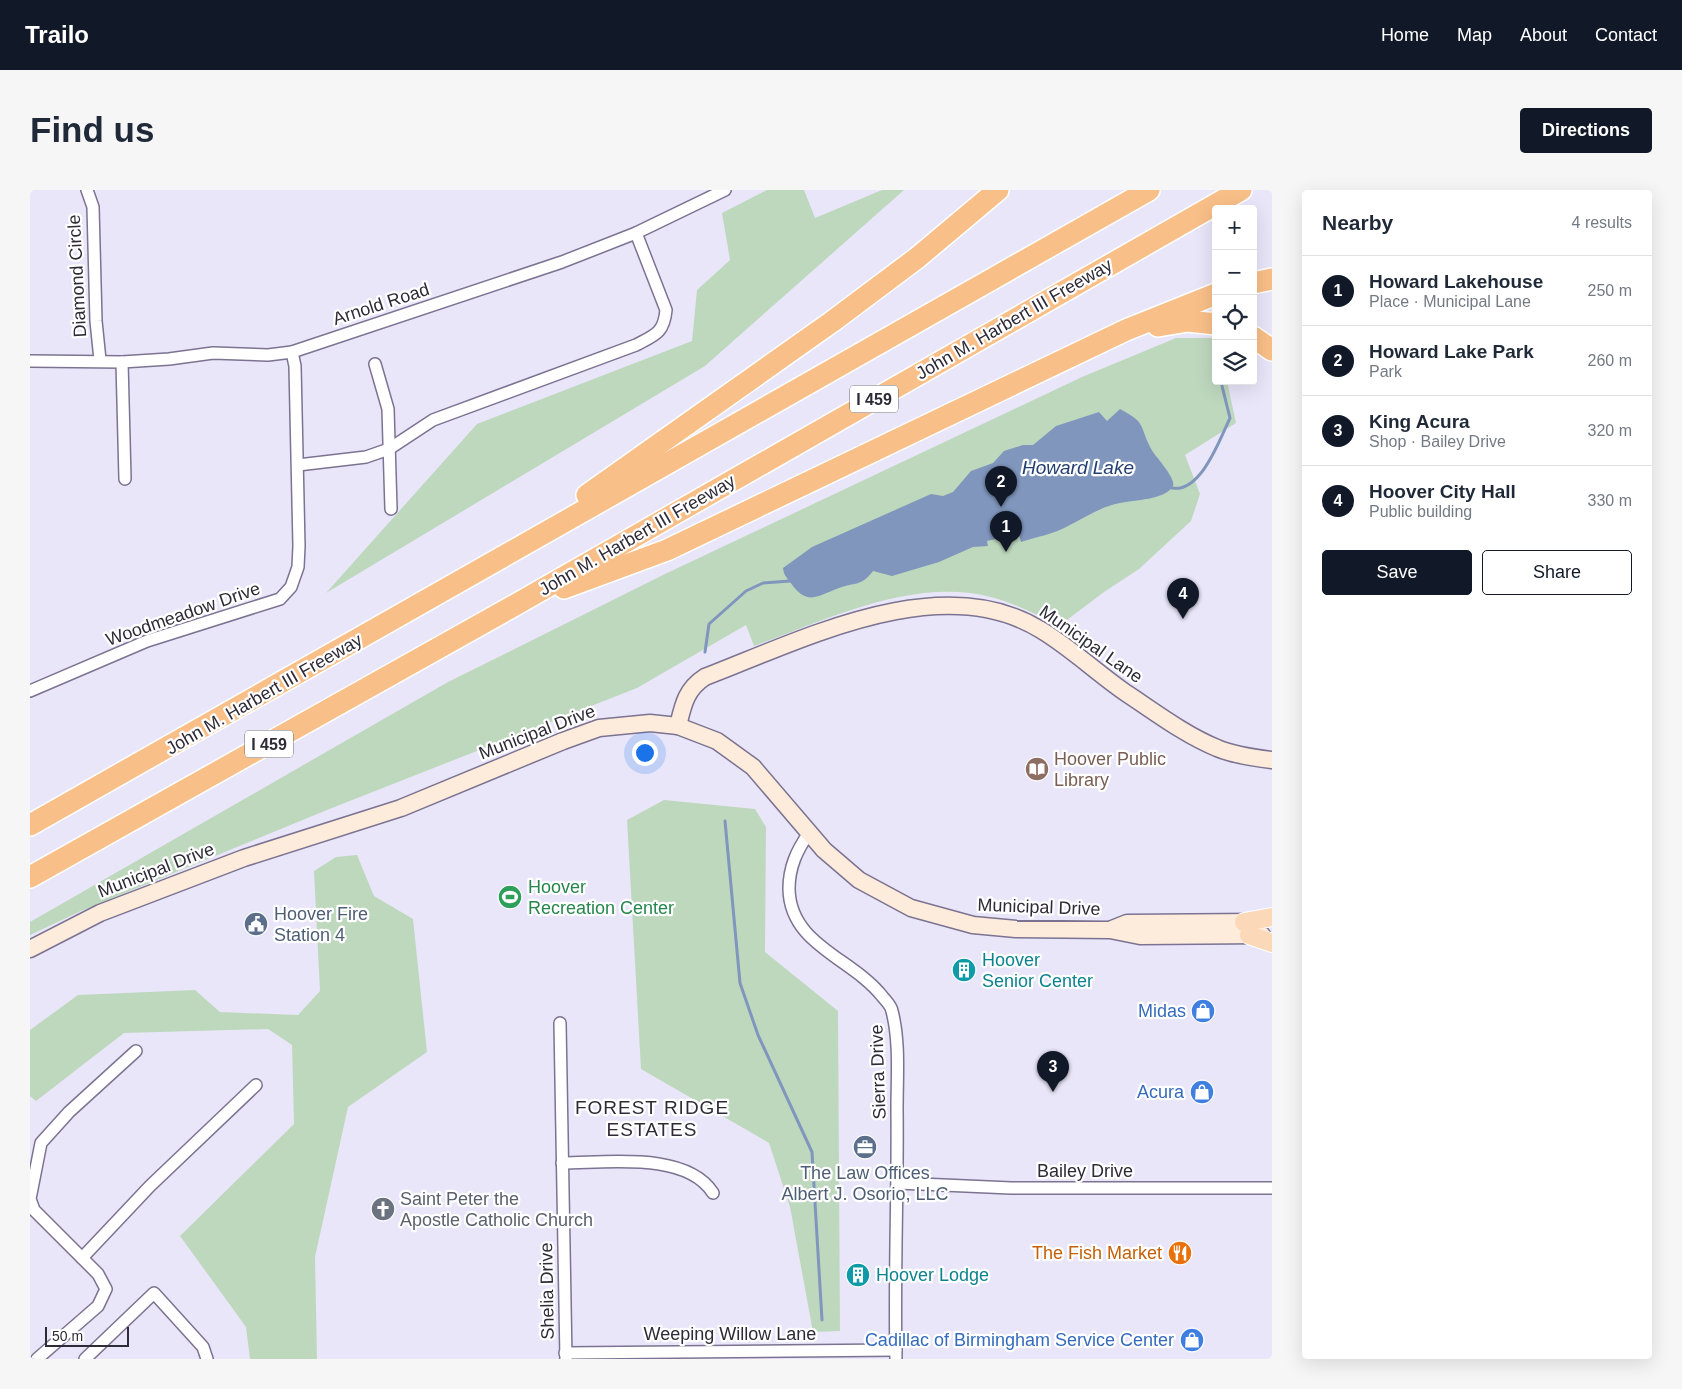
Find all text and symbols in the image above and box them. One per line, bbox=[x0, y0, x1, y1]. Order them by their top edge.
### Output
text: Trailo bbox=[25, 21, 89, 48]
text: Home bbox=[1381, 25, 1429, 45]
text: Map bbox=[1457, 25, 1492, 45]
text: About bbox=[1520, 25, 1567, 45]
text: Contact bbox=[1595, 25, 1657, 45]
button: Directions bbox=[1520, 108, 1652, 153]
text: Find us bbox=[30, 110, 154, 149]
map controls bbox=[1212, 205, 1257, 385]
button: + bbox=[1212, 205, 1257, 250]
text: Nearby bbox=[1322, 211, 1393, 234]
street label: Diamond Circle bbox=[64, 214, 90, 338]
text: 4 results bbox=[1572, 214, 1632, 231]
button: − bbox=[1212, 250, 1257, 295]
street label: John M. Harbert III Freeway bbox=[912, 255, 1116, 383]
text: Howard Lakehouse bbox=[1369, 271, 1543, 292]
street label: Arnold Road bbox=[330, 279, 432, 329]
text: 1 bbox=[1334, 282, 1342, 299]
text: 250 m bbox=[1588, 282, 1632, 299]
text: Place · Municipal Lane bbox=[1369, 293, 1531, 310]
button: locate bbox=[1212, 295, 1257, 340]
button: layers bbox=[1212, 340, 1257, 385]
text: Howard Lake Park bbox=[1369, 341, 1534, 362]
text: 2 bbox=[1334, 352, 1342, 369]
text: 260 m bbox=[1588, 352, 1632, 369]
text: Park bbox=[1369, 363, 1402, 380]
road number: I 459 bbox=[850, 385, 898, 412]
text: King Acura bbox=[1369, 411, 1470, 432]
text: 3 bbox=[1334, 422, 1342, 439]
text: 320 m bbox=[1588, 422, 1632, 439]
text: Shop · Bailey Drive bbox=[1369, 433, 1506, 450]
water label: Howard Lake bbox=[1022, 457, 1134, 478]
pin: 2 bbox=[985, 466, 1017, 507]
street label: John M. Harbert III Freeway bbox=[535, 471, 739, 599]
text: Hoover City Hall bbox=[1369, 481, 1516, 502]
text: 4 bbox=[1334, 492, 1342, 509]
text: 330 m bbox=[1588, 492, 1632, 509]
text: Public building bbox=[1369, 503, 1472, 520]
pin: 1 bbox=[990, 511, 1022, 552]
button: Save bbox=[1322, 550, 1472, 595]
button: Share bbox=[1482, 550, 1632, 595]
street label: Woodmeadow Drive bbox=[103, 578, 263, 650]
pin: 4 bbox=[1167, 578, 1199, 619]
street label: Municipal Lane bbox=[1036, 601, 1146, 687]
street label: John M. Harbert III Freeway bbox=[162, 630, 366, 758]
street label: Municipal Drive bbox=[476, 701, 598, 763]
road number: I 459 bbox=[245, 730, 293, 758]
your location bbox=[632, 740, 658, 766]
place label: Hoover Public Library bbox=[1054, 749, 1166, 790]
library icon: Hoover Public Library bbox=[1024, 756, 1050, 782]
street label: Municipal Drive bbox=[95, 839, 217, 901]
place label: Hoover Recreation Center bbox=[528, 877, 674, 918]
sports icon: Hoover Recreation Center bbox=[497, 884, 523, 910]
street label: Municipal Drive bbox=[977, 895, 1101, 919]
place label: Hoover Fire Station 4 bbox=[274, 904, 368, 945]
public building icon: Hoover Fire Station 4 bbox=[243, 911, 269, 937]
place label: Hoover Senior Center bbox=[982, 950, 1093, 991]
building icon: Hoover Senior Center bbox=[951, 957, 977, 983]
shop icon: Midas bbox=[1190, 998, 1216, 1024]
place label: Midas bbox=[1138, 1001, 1186, 1021]
street label: Sierra Drive bbox=[866, 1024, 890, 1120]
pin: 3 bbox=[1037, 1051, 1069, 1092]
shop icon: Acura bbox=[1189, 1079, 1215, 1105]
place label: Acura bbox=[1137, 1082, 1185, 1102]
district label: FOREST RIDGE ESTATES bbox=[575, 1097, 729, 1140]
office icon: The Law Offices Albert J. Osorio, LLC bbox=[852, 1134, 878, 1160]
street label: Bailey Drive bbox=[1037, 1161, 1133, 1181]
place label: The Law Offices Albert J. Osorio, LLC bbox=[781, 1163, 949, 1204]
place label: Saint Peter the Apostle Catholic Church bbox=[400, 1189, 593, 1230]
church icon: Saint Peter the Apostle Catholic Church bbox=[370, 1196, 396, 1222]
restaurant icon: The Fish Market bbox=[1167, 1240, 1193, 1266]
street label: Shelia Drive bbox=[536, 1242, 558, 1340]
place label: The Fish Market bbox=[1032, 1243, 1162, 1263]
building icon: Hoover Lodge bbox=[845, 1262, 871, 1288]
place label: Hoover Lodge bbox=[876, 1265, 989, 1285]
scale bar bbox=[45, 1324, 129, 1347]
street label: Weeping Willow Lane bbox=[644, 1324, 816, 1344]
shop icon: Cadillac of Birmingham Service Center bbox=[1179, 1327, 1205, 1353]
text: 50 m bbox=[52, 1328, 83, 1344]
place label: Cadillac of Birmingham Service Center bbox=[865, 1330, 1174, 1350]

